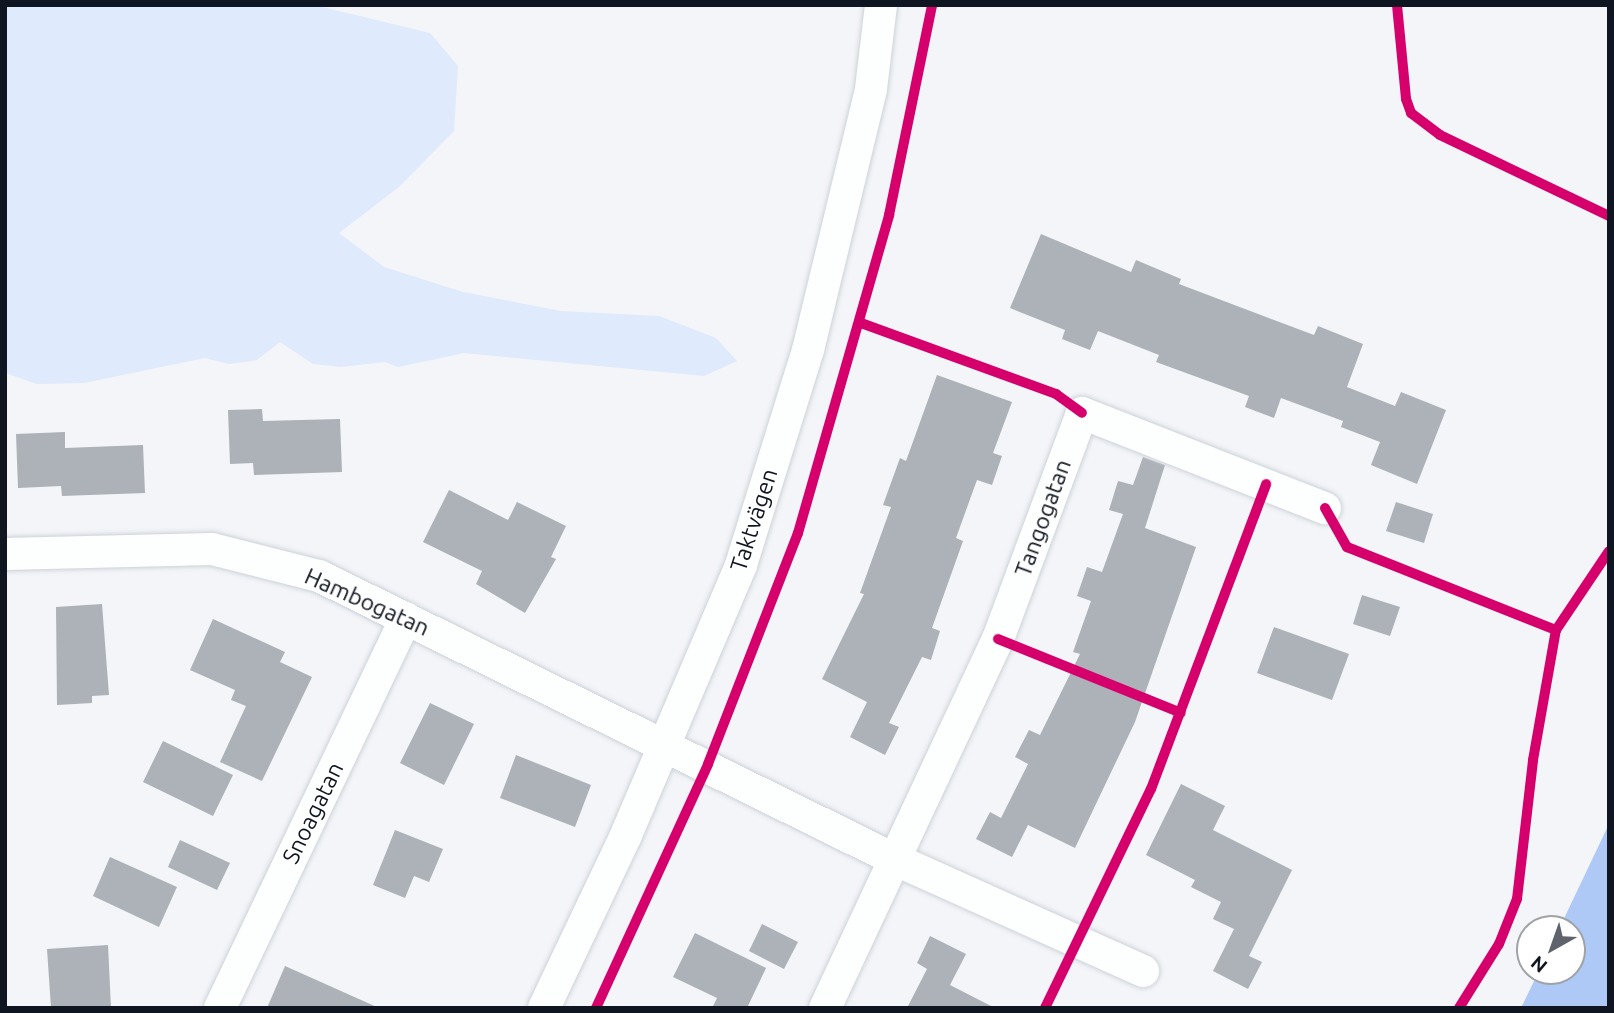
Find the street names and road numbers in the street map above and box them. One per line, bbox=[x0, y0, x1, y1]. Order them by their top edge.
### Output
street label: Tangogatan bbox=[1009, 456, 1077, 580]
street label: Taktvägen bbox=[724, 465, 784, 575]
street label: Hambogatan bbox=[300, 562, 434, 642]
street label: Snoagatan bbox=[277, 758, 349, 868]

